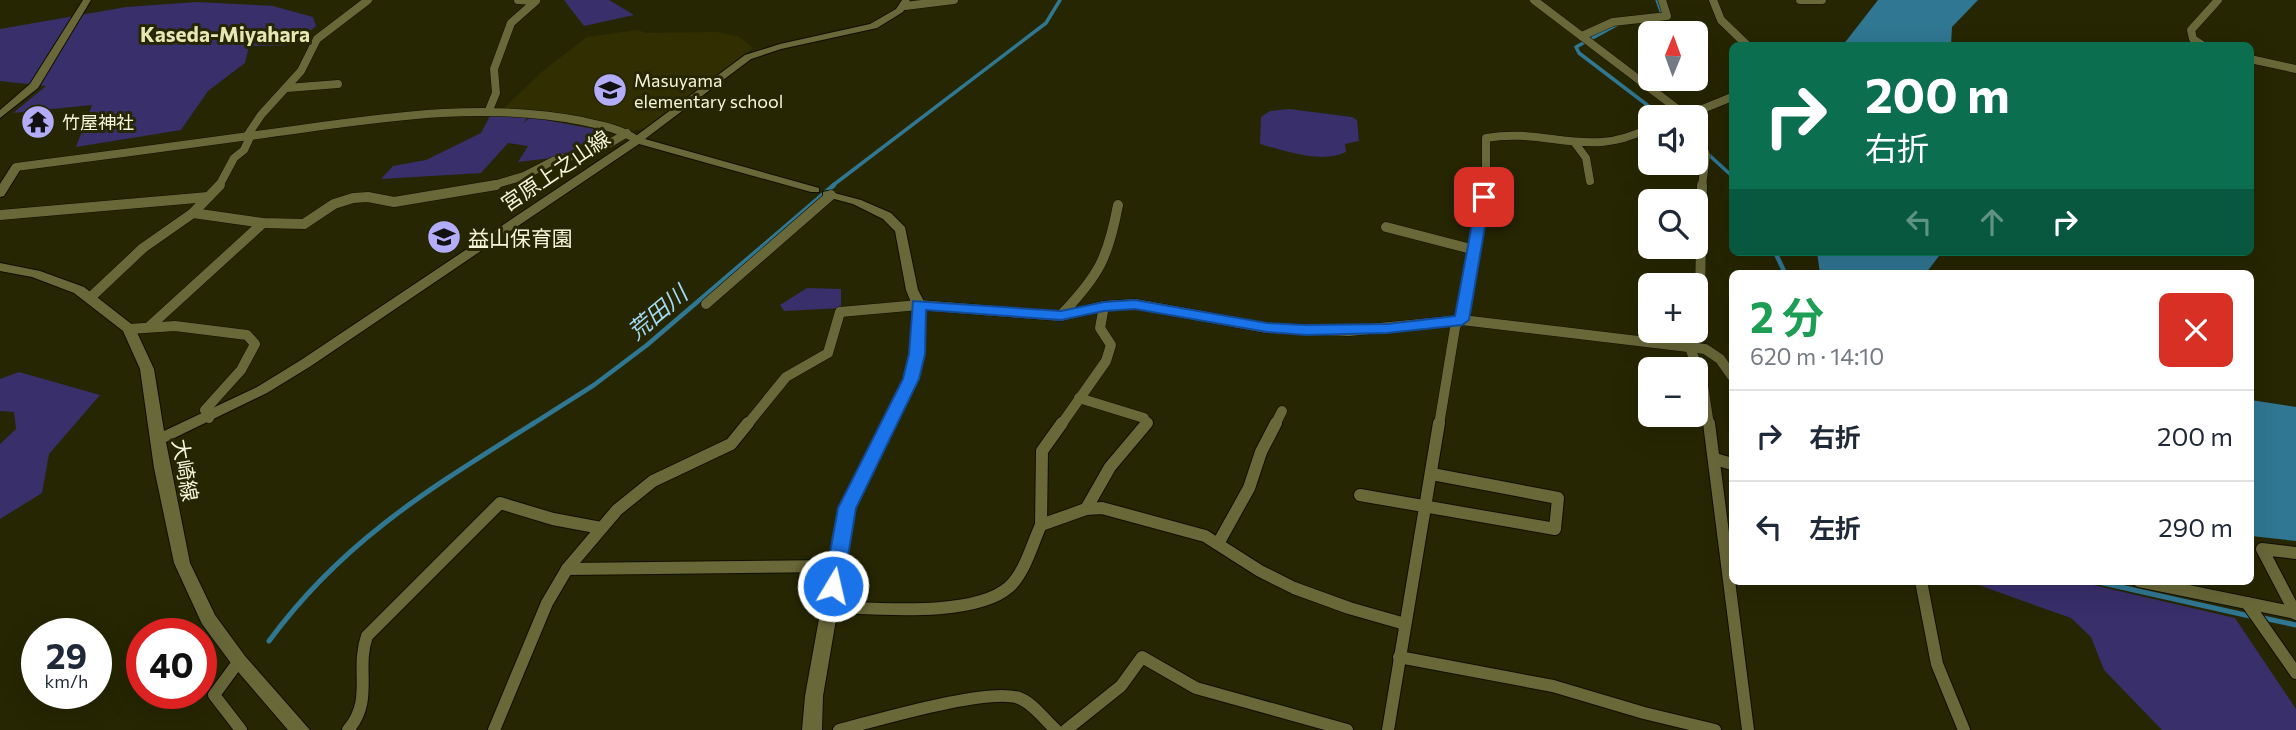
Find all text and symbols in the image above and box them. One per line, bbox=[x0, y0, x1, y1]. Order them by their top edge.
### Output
district label: Kaseda-Miyahara bbox=[140, 21, 310, 46]
north arrow bbox=[1638, 21, 1708, 91]
map controls bbox=[1638, 21, 1708, 427]
text: 200 m bbox=[1865, 63, 2010, 123]
place label: Masuyama elementary school bbox=[634, 69, 783, 112]
icon: right bbox=[1750, 70, 1841, 161]
school or university icon: Masuyama elementary school bbox=[591, 71, 629, 109]
temple icon: 竹屋神社 bbox=[19, 103, 57, 141]
button: sound bbox=[1638, 105, 1708, 175]
place label: 竹屋神社 bbox=[62, 111, 134, 133]
street label: 宮原上之山線 bbox=[496, 124, 614, 216]
text: 右折 bbox=[1865, 127, 1929, 167]
pin bbox=[1454, 167, 1514, 227]
icon: arrive bbox=[1465, 178, 1503, 216]
button: search bbox=[1638, 189, 1708, 259]
icon: left bbox=[1900, 203, 1938, 241]
icon: ahead bbox=[1973, 203, 2011, 241]
icon: right bbox=[2046, 203, 2084, 241]
school or university icon: 益山保育園 bbox=[425, 218, 463, 256]
place label: 益山保育園 bbox=[468, 225, 573, 250]
button: + bbox=[1638, 273, 1708, 343]
water label: 荒田川 bbox=[622, 277, 695, 345]
text: 2 分 bbox=[1750, 290, 1824, 342]
button: close bbox=[2159, 293, 2233, 367]
text: 620 m · 14:10 bbox=[1750, 342, 1884, 370]
button: − bbox=[1638, 357, 1708, 427]
icon: right bbox=[1750, 417, 1788, 455]
text: 200 m bbox=[2157, 420, 2233, 451]
text: 右折 bbox=[1809, 421, 1861, 452]
street label: 大崎線 bbox=[168, 437, 204, 503]
icon: left bbox=[1750, 508, 1788, 546]
text: 290 m bbox=[2158, 511, 2233, 542]
text: 左折 bbox=[1809, 512, 1861, 543]
position arrow bbox=[796, 549, 870, 623]
speed limit sign: 40 bbox=[126, 618, 217, 709]
text: 29 bbox=[46, 633, 87, 676]
text: km/h bbox=[45, 670, 88, 692]

